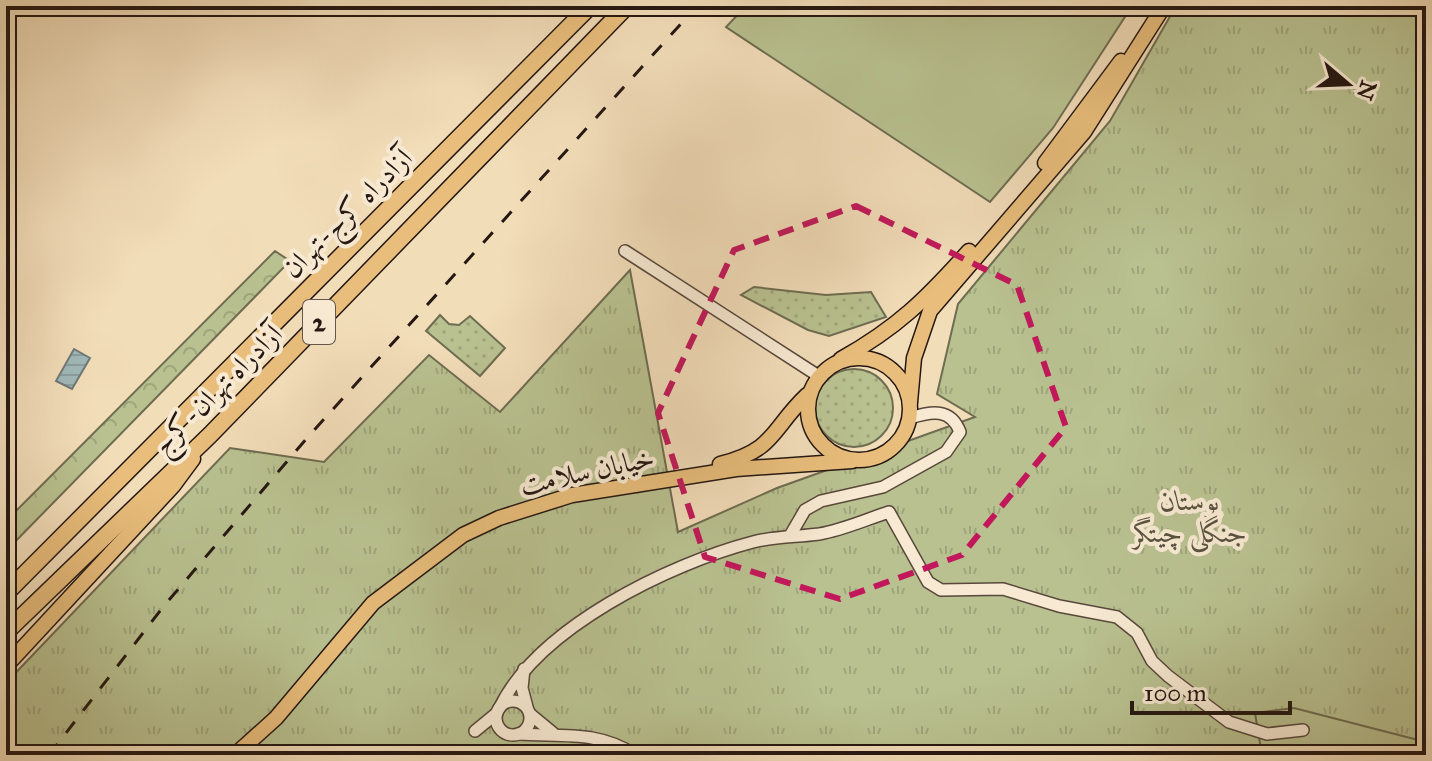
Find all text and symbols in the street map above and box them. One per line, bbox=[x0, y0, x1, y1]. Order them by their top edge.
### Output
north arrow bbox=[1308, 44, 1388, 124]
text: N bbox=[1351, 77, 1382, 104]
street label: آزادراه کرج-تهران bbox=[275, 139, 427, 291]
road number: 2 bbox=[303, 300, 335, 344]
street label: آزادراه تهران-کرج bbox=[145, 315, 297, 467]
street label: خیابان سلامت bbox=[517, 440, 657, 502]
park label: بوستان جنگلی چیتگر bbox=[1130, 483, 1248, 553]
scale bar bbox=[1132, 665, 1290, 715]
text: 100 m bbox=[1144, 678, 1207, 708]

